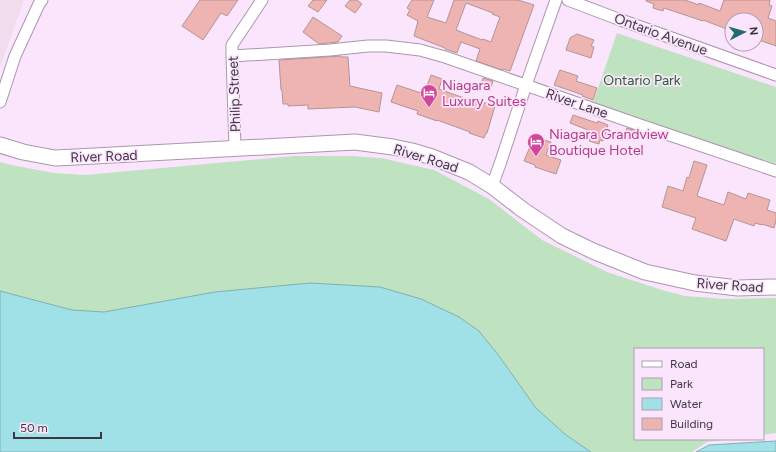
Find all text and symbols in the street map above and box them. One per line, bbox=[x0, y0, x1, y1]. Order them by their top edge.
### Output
street label: Ontario Avenue bbox=[612, 10, 710, 59]
north arrow bbox=[724, 12, 764, 52]
text: N bbox=[747, 26, 760, 36]
street label: Philip Street bbox=[225, 55, 244, 132]
park label: Ontario Park bbox=[603, 72, 681, 89]
place label: Niagara Luxury Suites bbox=[442, 77, 526, 110]
hotel icon: Niagara Luxury Suites bbox=[419, 83, 439, 108]
street label: River Lane bbox=[543, 85, 611, 122]
place label: Niagara Grandview Boutique Hotel bbox=[549, 126, 668, 159]
hotel icon: Niagara Grandview Boutique Hotel bbox=[526, 132, 546, 157]
street label: River Road bbox=[391, 141, 460, 176]
street label: River Road bbox=[70, 147, 138, 166]
street label: River Road bbox=[696, 275, 764, 296]
legend bbox=[634, 348, 764, 440]
text: Road bbox=[670, 357, 698, 371]
text: Park bbox=[670, 377, 693, 391]
text: Water bbox=[670, 397, 702, 411]
scale bar bbox=[14, 414, 101, 440]
text: Building bbox=[670, 417, 713, 431]
text: 50 m bbox=[20, 421, 48, 435]

